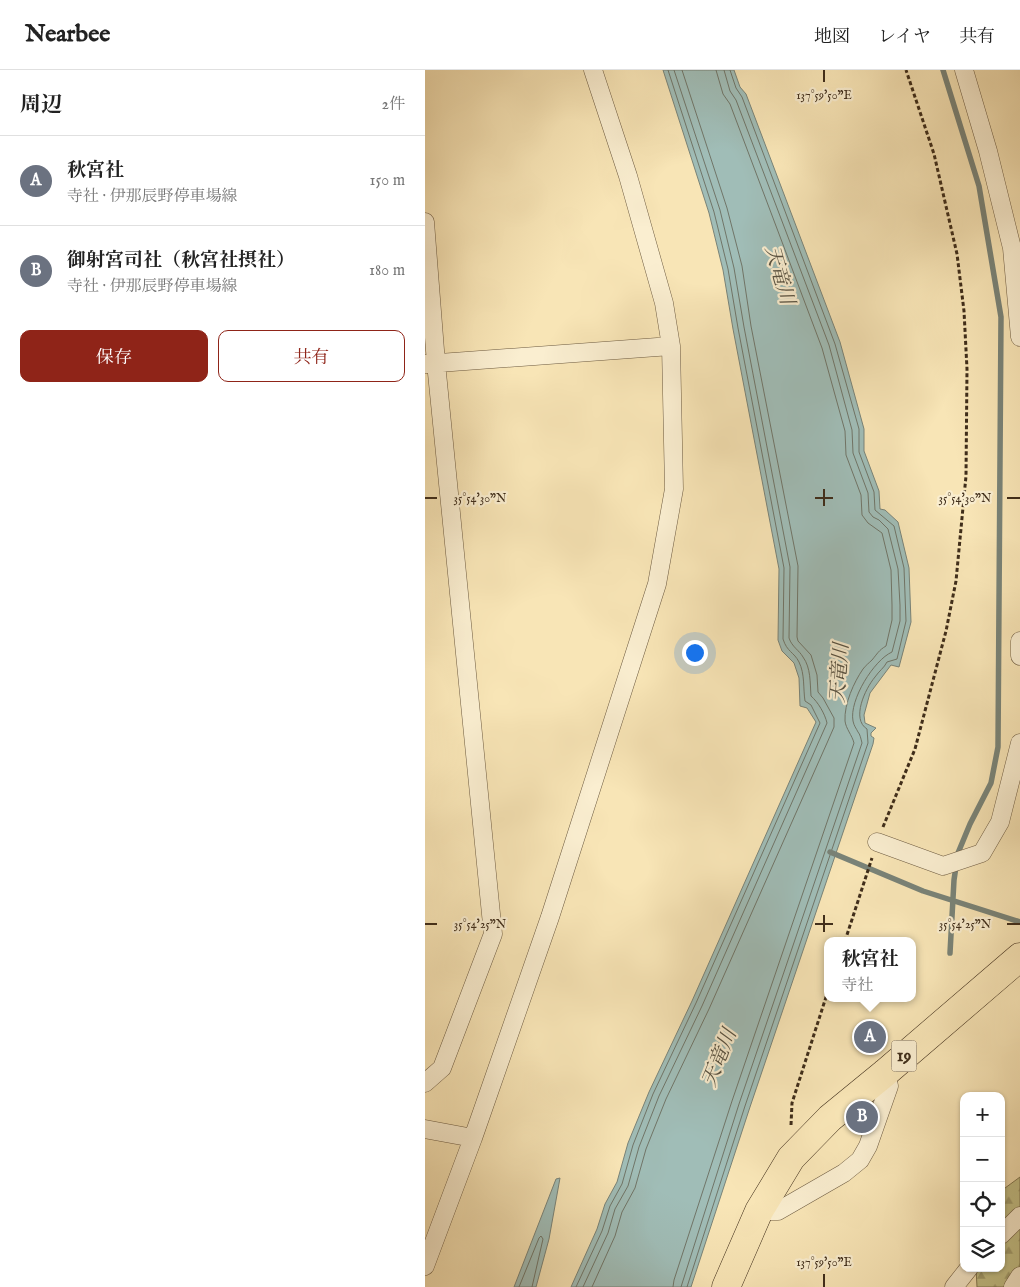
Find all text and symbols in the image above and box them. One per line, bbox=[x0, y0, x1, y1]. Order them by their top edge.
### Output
text: Nearbee bbox=[25, 19, 110, 50]
text: 地図 bbox=[814, 26, 850, 49]
text: レイヤ bbox=[878, 26, 931, 49]
text: 共有 bbox=[959, 26, 995, 49]
text: 137°59'50"E bbox=[796, 88, 852, 103]
text: 周辺 bbox=[20, 92, 62, 119]
text: 2件 bbox=[381, 95, 405, 115]
text: 秋宮社 bbox=[67, 159, 124, 183]
text: A bbox=[31, 171, 41, 191]
text: 150 m bbox=[370, 171, 405, 191]
text: 寺社 · 伊那辰野停車場線 bbox=[67, 187, 238, 207]
water label: 天竜川 bbox=[759, 243, 800, 309]
text: 御射宮司社（秋宮社摂社） bbox=[67, 249, 295, 273]
text: B bbox=[31, 261, 41, 281]
text: 180 m bbox=[369, 261, 405, 281]
text: 寺社 · 伊那辰野停車場線 bbox=[67, 277, 238, 297]
button: 保存 bbox=[20, 330, 208, 382]
button: 共有 bbox=[218, 330, 405, 382]
text: 35°54'30"N bbox=[454, 491, 507, 506]
text: 35°54'30"N bbox=[939, 491, 992, 506]
your location bbox=[682, 640, 708, 666]
water label: 天竜川 bbox=[825, 640, 855, 704]
text: 35°54'25"N bbox=[454, 917, 507, 932]
text: 35°54'25"N bbox=[939, 917, 992, 932]
popup bbox=[824, 937, 916, 1002]
text: 秋宮社 bbox=[841, 948, 899, 972]
text: 寺社 bbox=[841, 976, 874, 996]
pin: A bbox=[854, 1018, 886, 1056]
water label: 天竜川 bbox=[697, 1024, 744, 1090]
road number: 19 bbox=[891, 1040, 917, 1071]
map controls bbox=[960, 1092, 1005, 1272]
button: + bbox=[960, 1092, 1005, 1137]
pin: B bbox=[846, 1098, 878, 1136]
button: − bbox=[960, 1137, 1005, 1182]
button: locate bbox=[960, 1182, 1005, 1227]
button: layers bbox=[960, 1227, 1005, 1272]
text: 137°59'50"E bbox=[796, 1255, 852, 1270]

